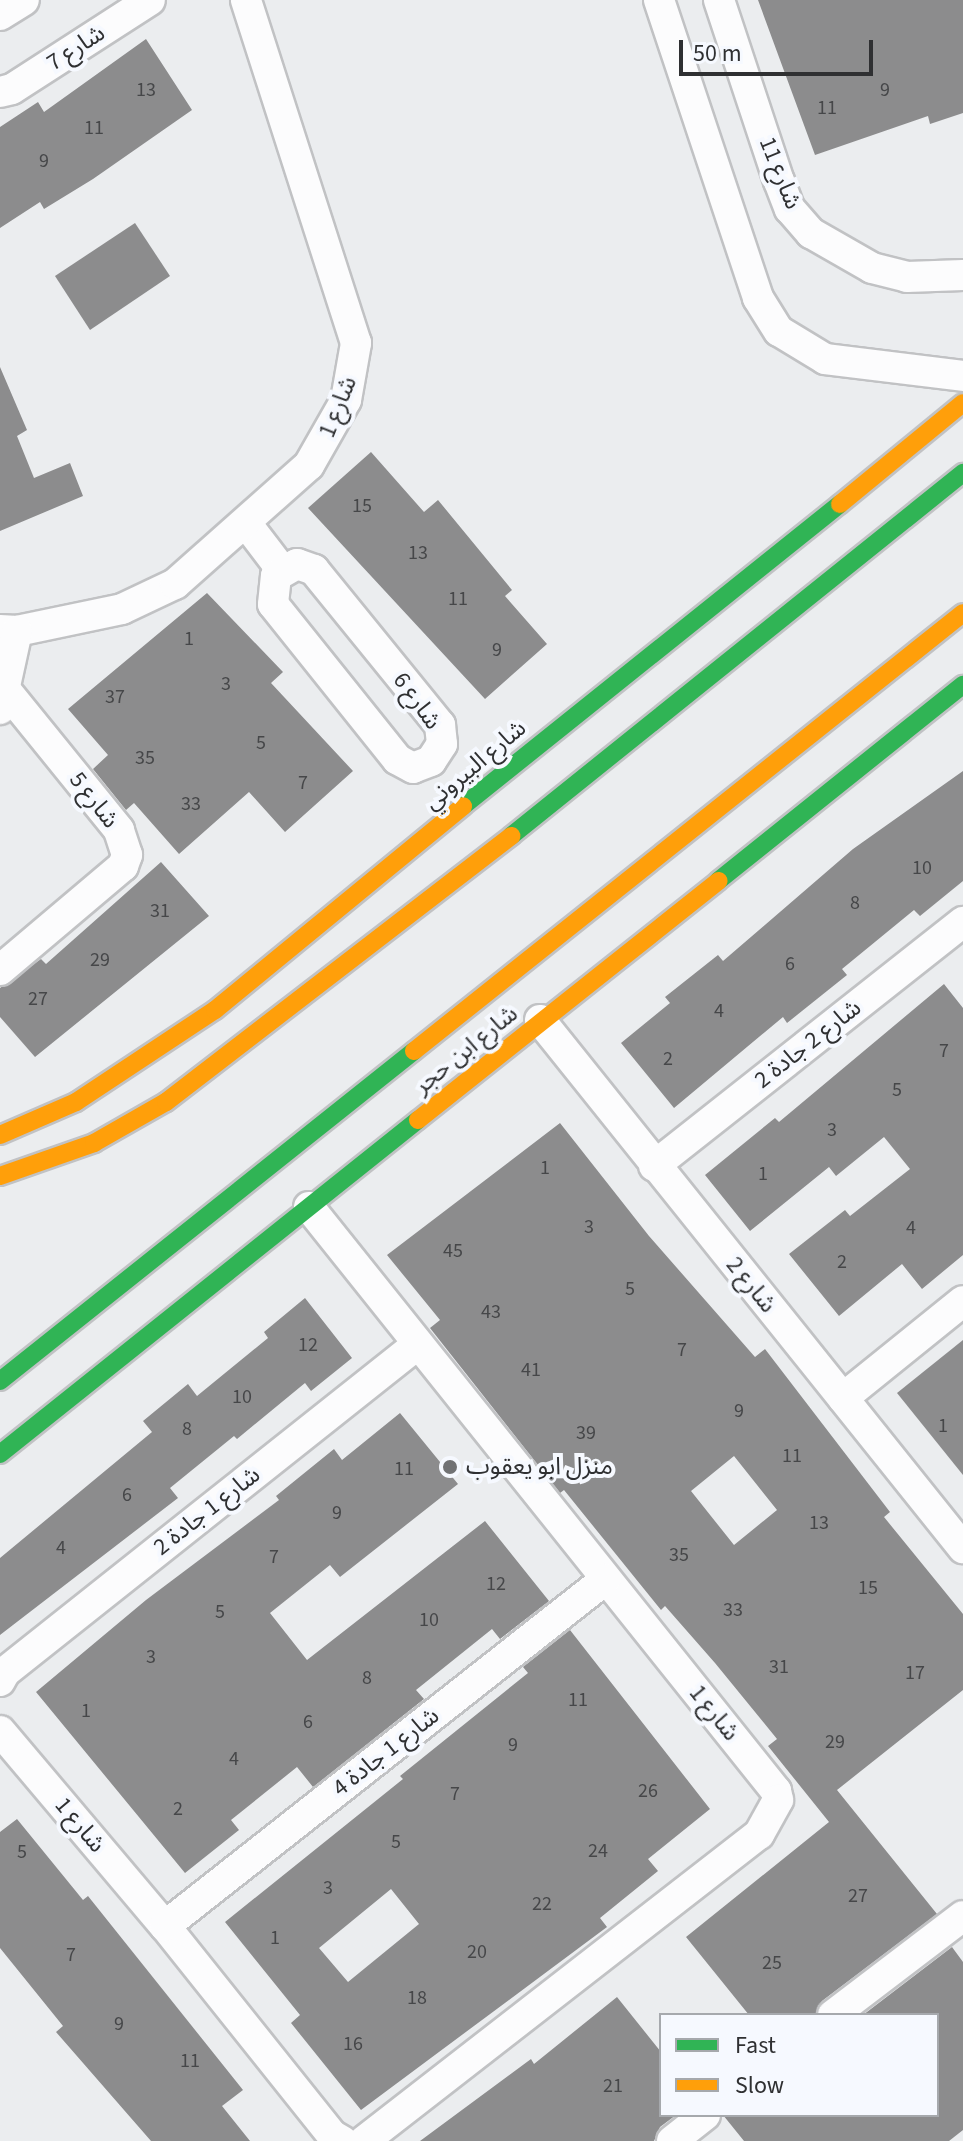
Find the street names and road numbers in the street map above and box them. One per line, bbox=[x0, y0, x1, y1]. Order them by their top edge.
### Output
street label: شارع 7 bbox=[42, 19, 110, 77]
street label: شارع 11 bbox=[753, 133, 807, 213]
street label: شارع 1 bbox=[313, 372, 363, 442]
street label: شارع 6 bbox=[387, 667, 447, 735]
street label: شارع البيروني bbox=[418, 714, 532, 816]
street label: شارع 5 bbox=[63, 766, 125, 834]
street label: شارع 2 جادة 2 bbox=[749, 993, 867, 1095]
street label: شارع ابن حجر bbox=[408, 999, 524, 1101]
street label: شارع 2 bbox=[720, 1251, 782, 1319]
street label: شارع 1 جادة 2 bbox=[148, 1460, 266, 1562]
street label: شارع 1 bbox=[683, 1679, 745, 1747]
street label: شارع 1 جادة 4 bbox=[327, 1701, 445, 1803]
street label: شارع 1 bbox=[49, 1791, 111, 1859]

